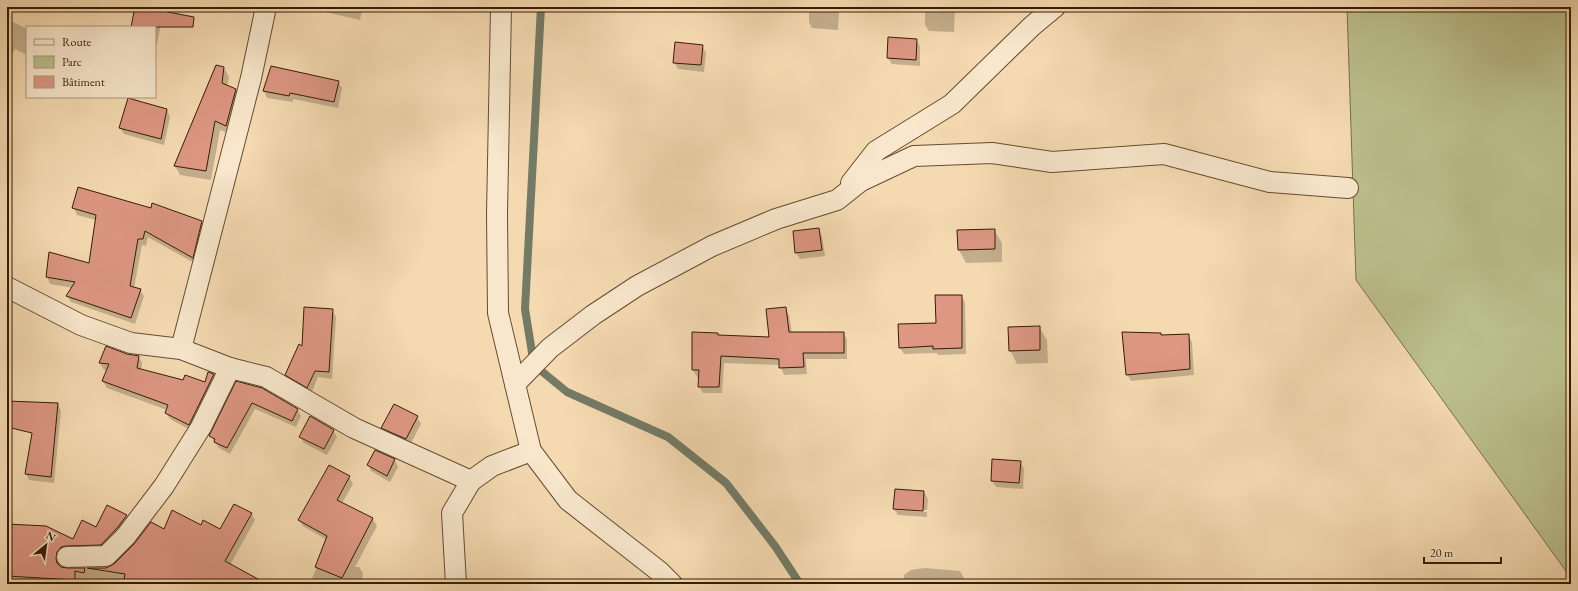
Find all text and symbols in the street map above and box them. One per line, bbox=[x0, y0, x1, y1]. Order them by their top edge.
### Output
legend bbox=[26, 26, 156, 98]
text: Route bbox=[62, 34, 92, 50]
text: Parc bbox=[62, 54, 82, 70]
text: Bâtiment bbox=[62, 74, 105, 90]
north arrow bbox=[26, 525, 66, 565]
text: N bbox=[44, 528, 58, 545]
scale bar bbox=[1424, 539, 1501, 565]
text: 20 m bbox=[1430, 545, 1454, 561]

